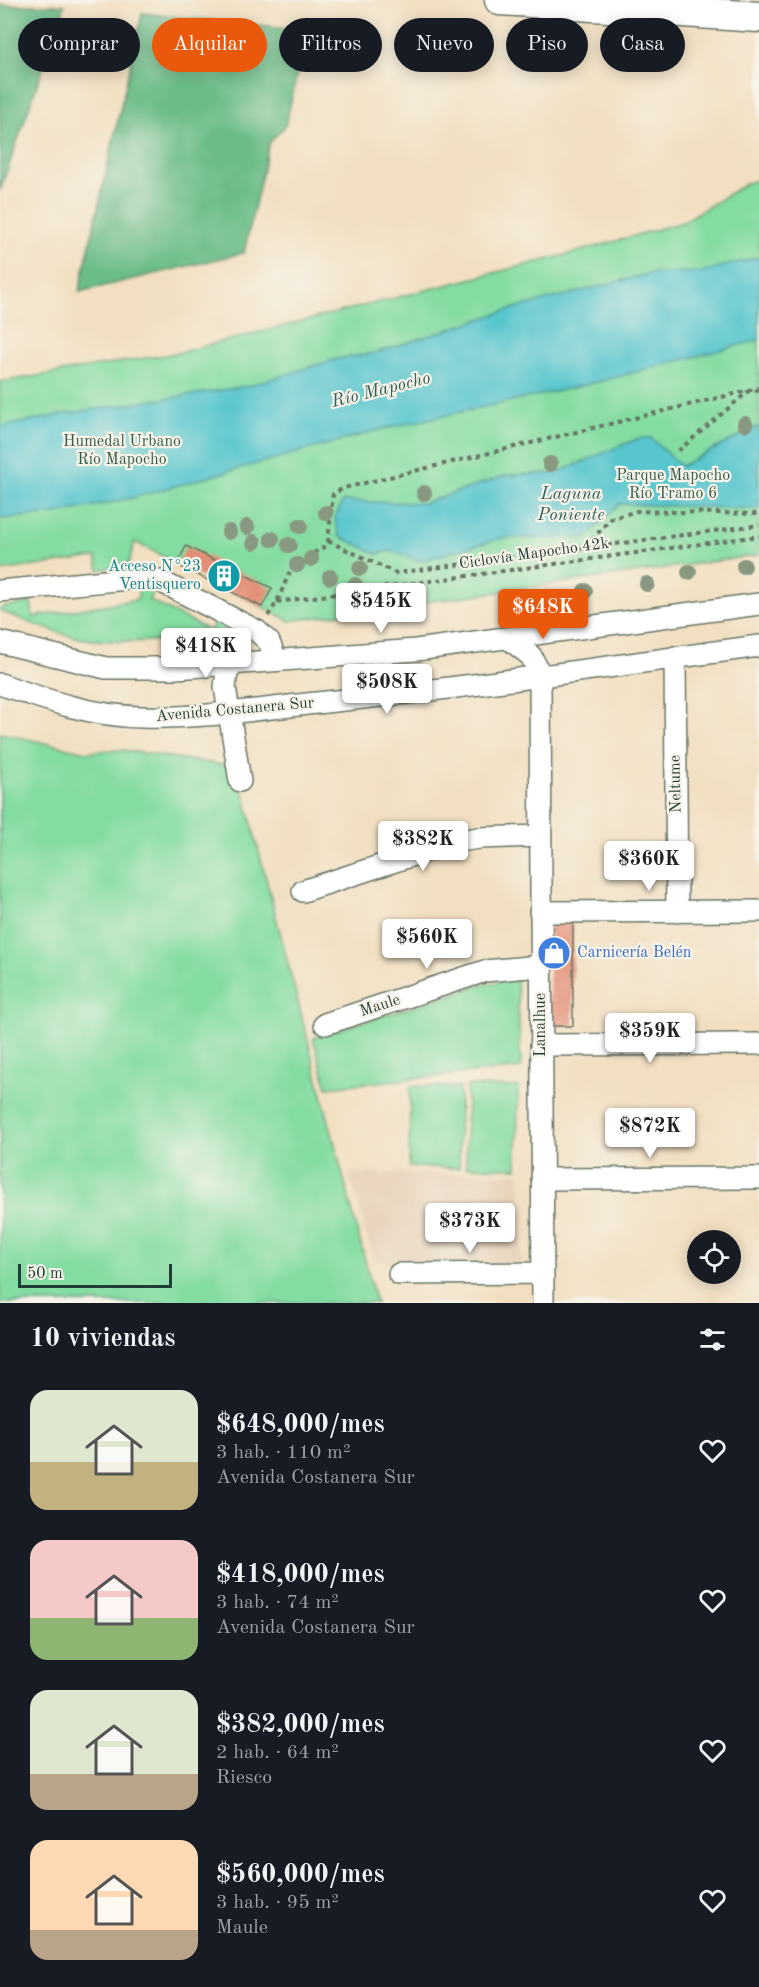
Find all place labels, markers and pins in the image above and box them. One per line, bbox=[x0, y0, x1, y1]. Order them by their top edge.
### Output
building icon: Acceso N°23 Ventisquero bbox=[206, 558, 242, 594]
place label: Acceso N°23 Ventisquero bbox=[108, 559, 201, 593]
pin: $545K bbox=[339, 583, 423, 634]
pin: $648K bbox=[501, 589, 585, 640]
pin: $418K bbox=[164, 628, 248, 679]
pin: $508K bbox=[345, 664, 429, 715]
pin: $382K bbox=[381, 821, 465, 872]
pin: $360K bbox=[607, 841, 691, 892]
pin: $560K bbox=[385, 919, 469, 970]
shop icon: Carnicería Belén bbox=[536, 935, 572, 971]
place label: Carnicería Belén bbox=[577, 945, 692, 961]
pin: $359K bbox=[608, 1013, 692, 1064]
pin: $872K bbox=[608, 1108, 692, 1159]
pin: $373K bbox=[428, 1203, 512, 1254]

